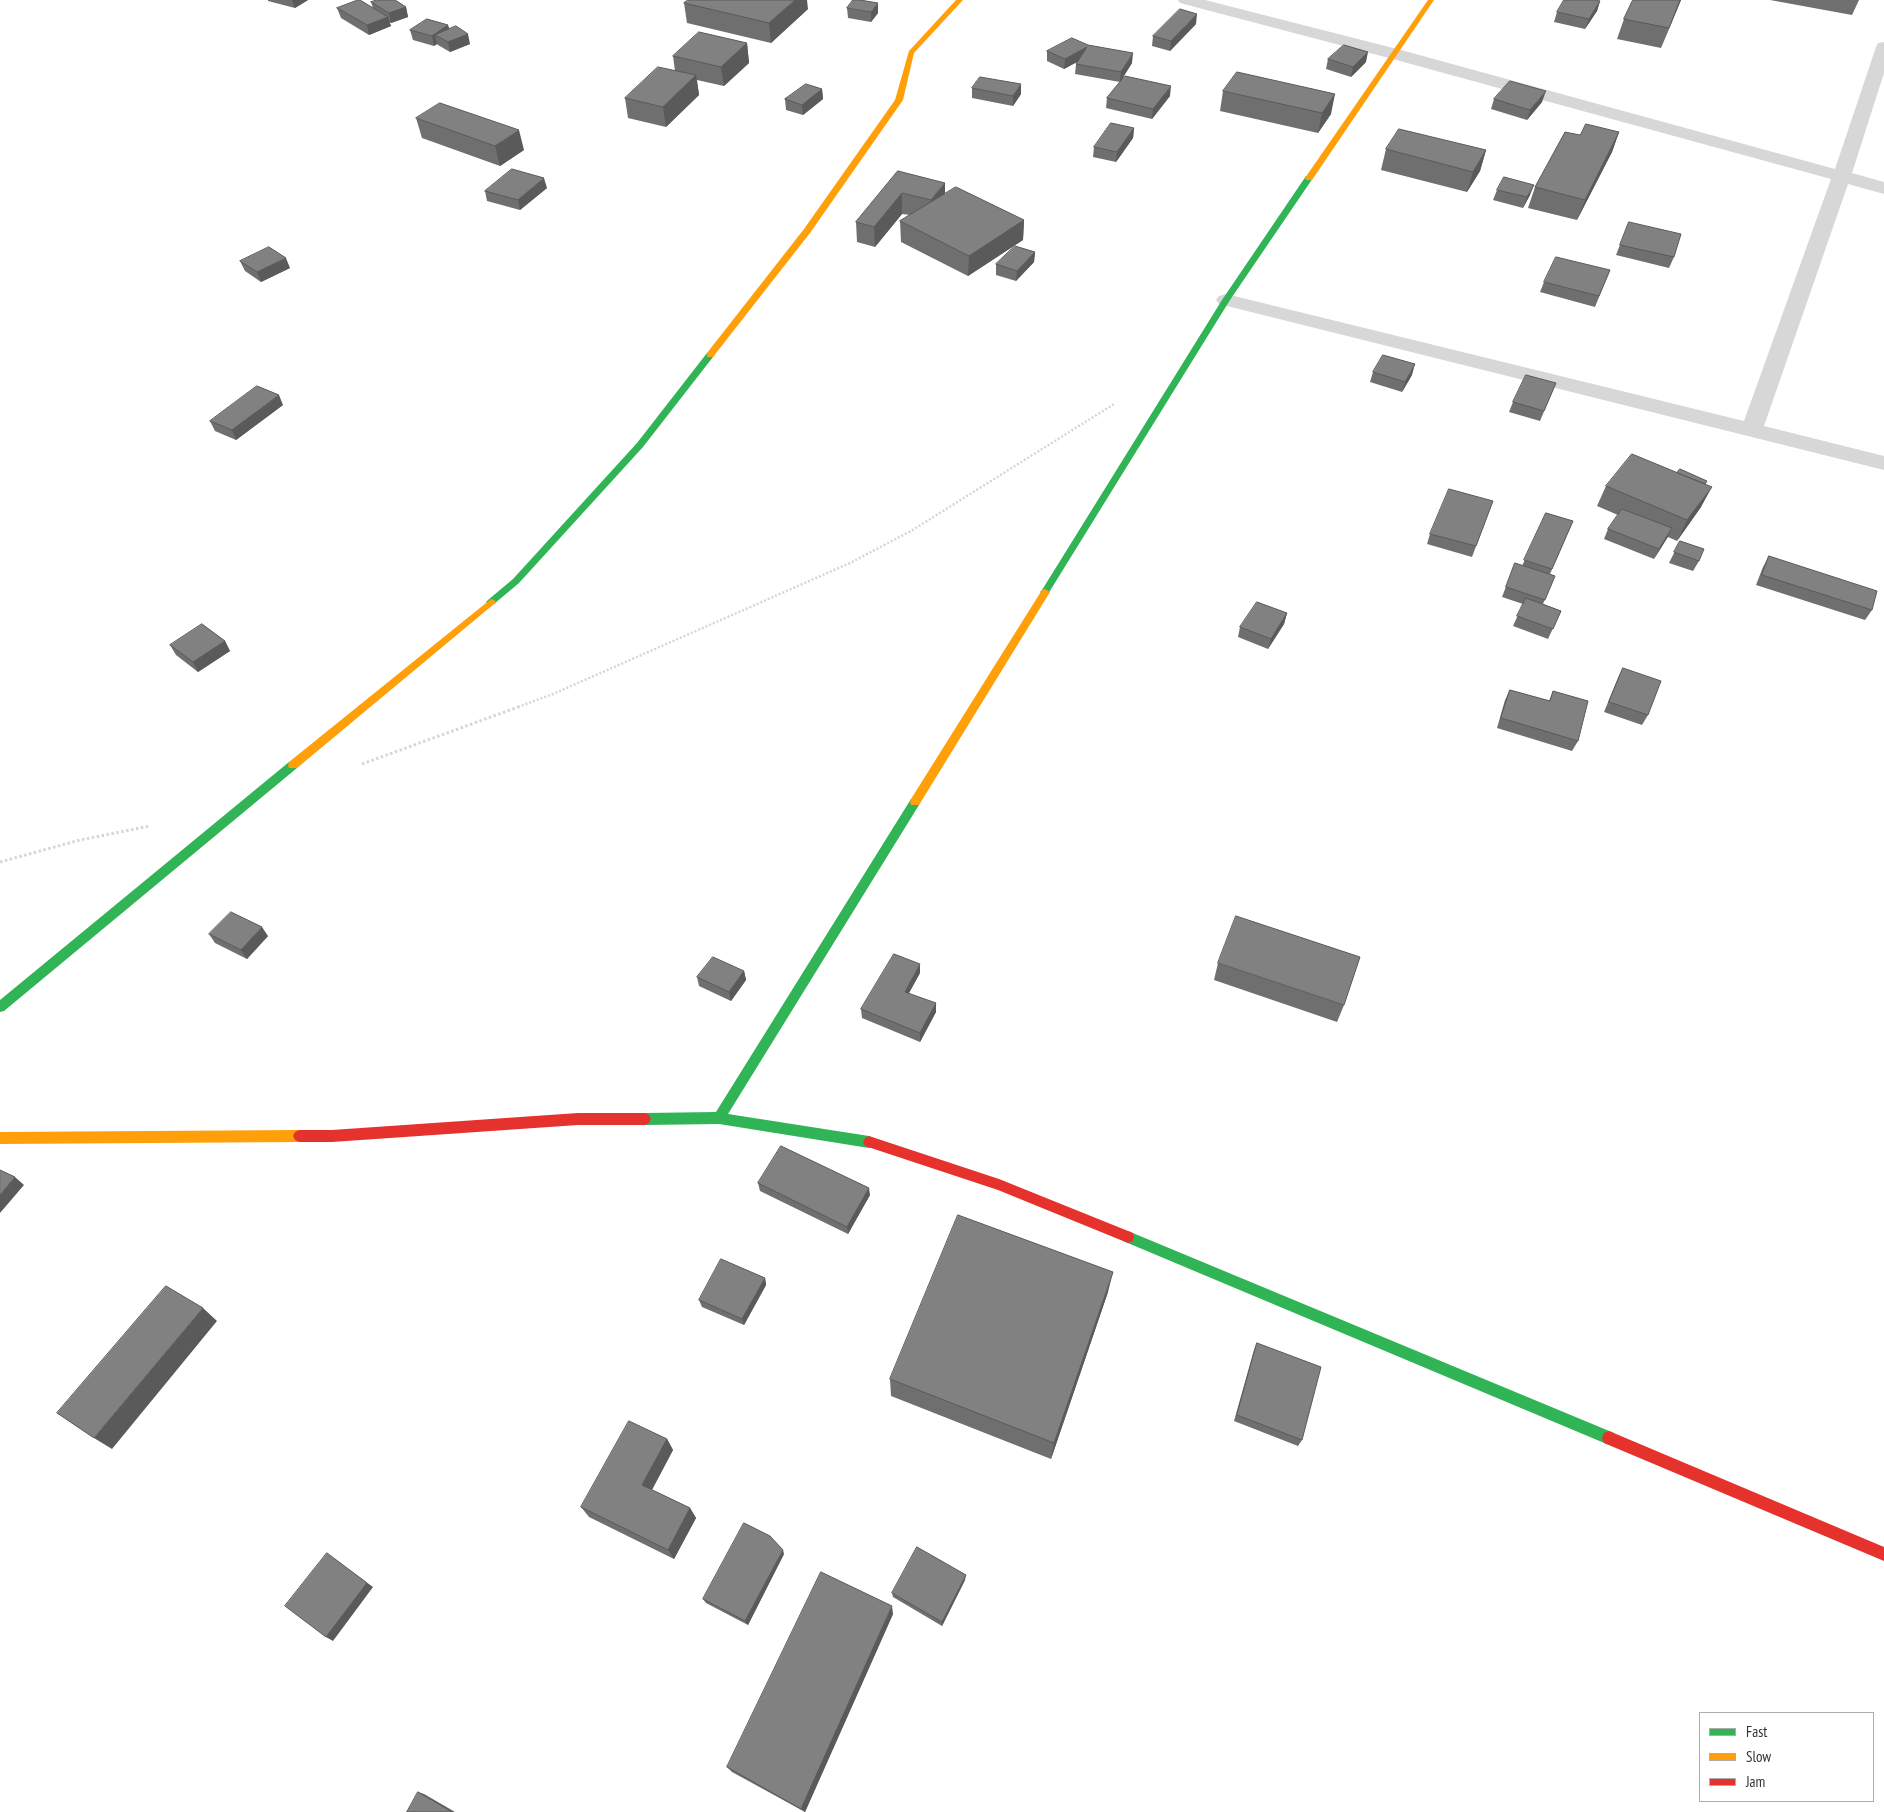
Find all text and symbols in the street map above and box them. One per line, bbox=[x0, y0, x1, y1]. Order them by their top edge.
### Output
legend bbox=[1699, 1712, 1874, 1802]
text: Fast bbox=[1746, 1722, 1767, 1741]
text: Slow bbox=[1746, 1747, 1771, 1766]
text: Jam bbox=[1746, 1772, 1765, 1791]

